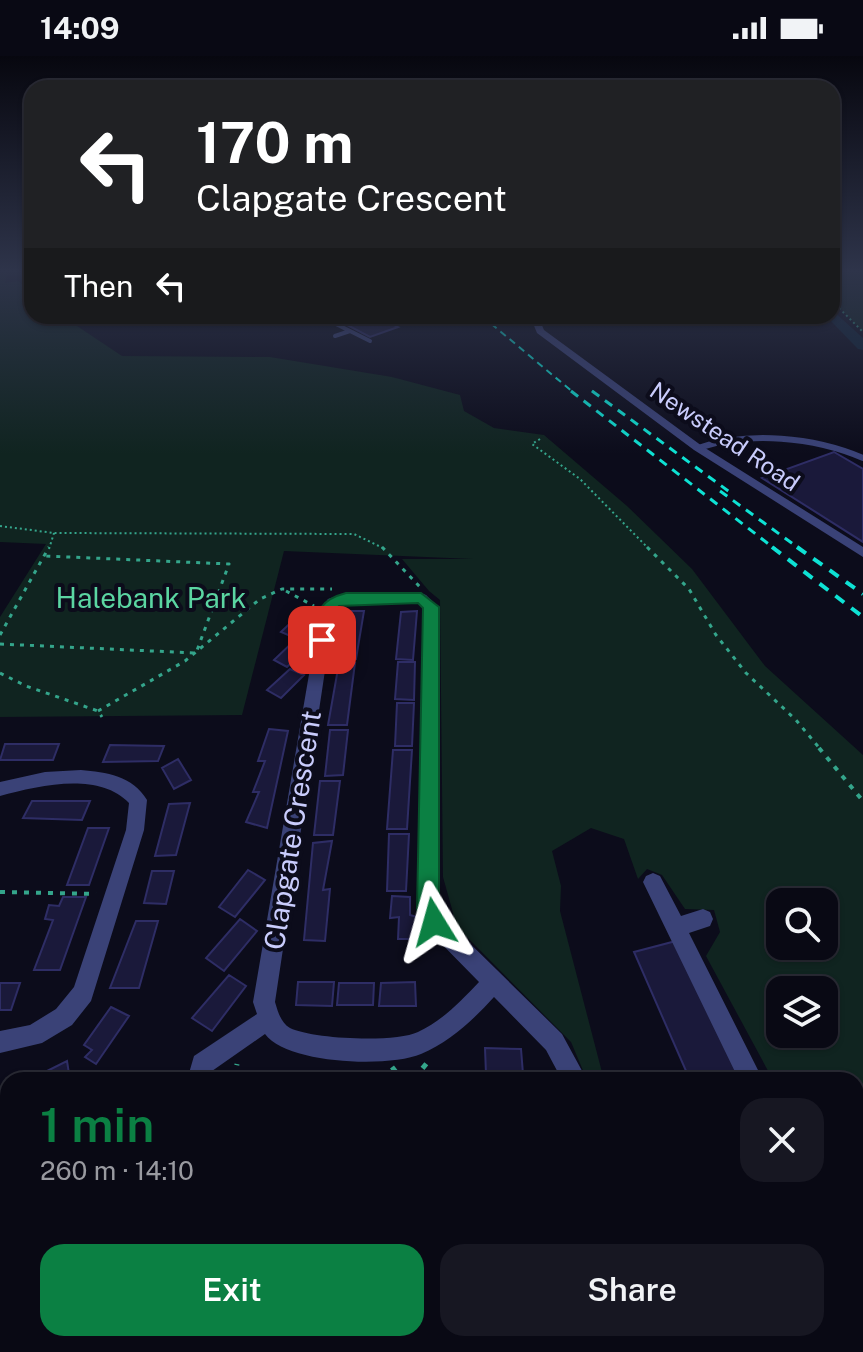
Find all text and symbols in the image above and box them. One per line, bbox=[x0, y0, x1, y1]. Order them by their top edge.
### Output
text: 14:09 bbox=[40, 10, 120, 46]
text: 170 m bbox=[196, 110, 353, 176]
icon: left bbox=[64, 112, 168, 216]
text: Clapgate Crescent bbox=[196, 177, 507, 219]
icon: left bbox=[149, 264, 193, 308]
text: Then bbox=[64, 268, 133, 304]
street label: Newstead Road bbox=[645, 376, 805, 496]
park label: Halebank Park bbox=[56, 581, 246, 614]
pin bbox=[288, 606, 356, 674]
icon: arrive bbox=[300, 618, 344, 662]
street label: Clapgate Crescent bbox=[257, 708, 327, 952]
position arrow bbox=[392, 880, 476, 964]
map controls bbox=[766, 888, 838, 1048]
button: search bbox=[766, 888, 838, 960]
button: layers bbox=[766, 976, 838, 1048]
text: 1 min bbox=[40, 1096, 154, 1153]
button: close bbox=[740, 1098, 824, 1182]
text: 260 m · 14:10 bbox=[40, 1155, 194, 1186]
button: Exit bbox=[40, 1244, 424, 1336]
button: Share bbox=[440, 1244, 824, 1336]

